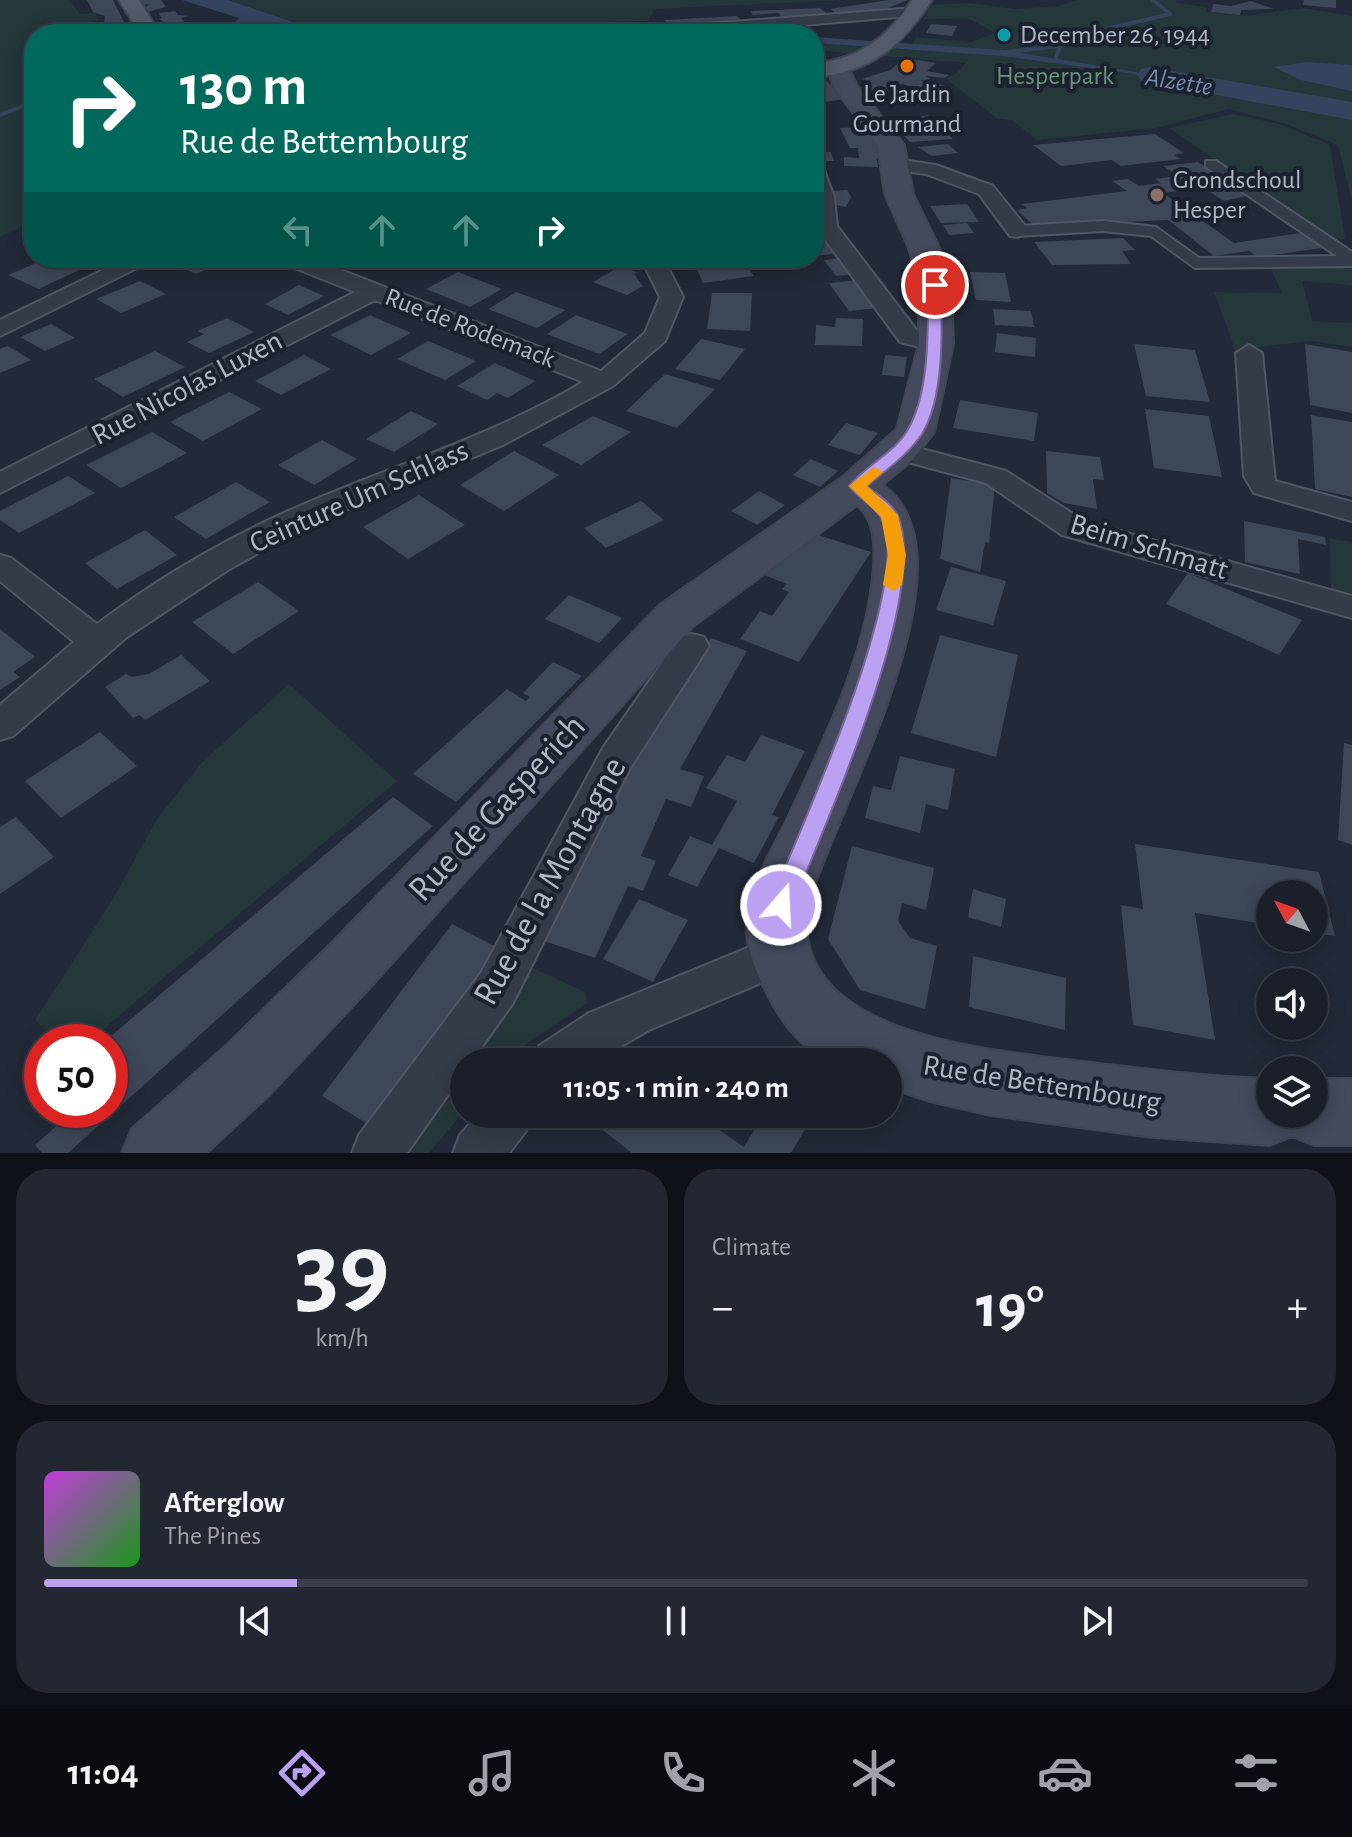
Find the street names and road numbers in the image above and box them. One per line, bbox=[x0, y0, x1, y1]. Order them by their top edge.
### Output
street label: Rue de Rodemack bbox=[382, 284, 559, 372]
street label: Rue Nicolas Luxen bbox=[87, 325, 287, 451]
street label: Ceinture Um Schlass bbox=[245, 435, 473, 559]
street label: Beim Schmatt bbox=[1067, 509, 1232, 585]
street label: Rue de Gasperich bbox=[402, 708, 592, 908]
street label: Rue de la Montagne bbox=[467, 751, 633, 1011]
street label: Rue de Bettembourg bbox=[921, 1050, 1163, 1118]

